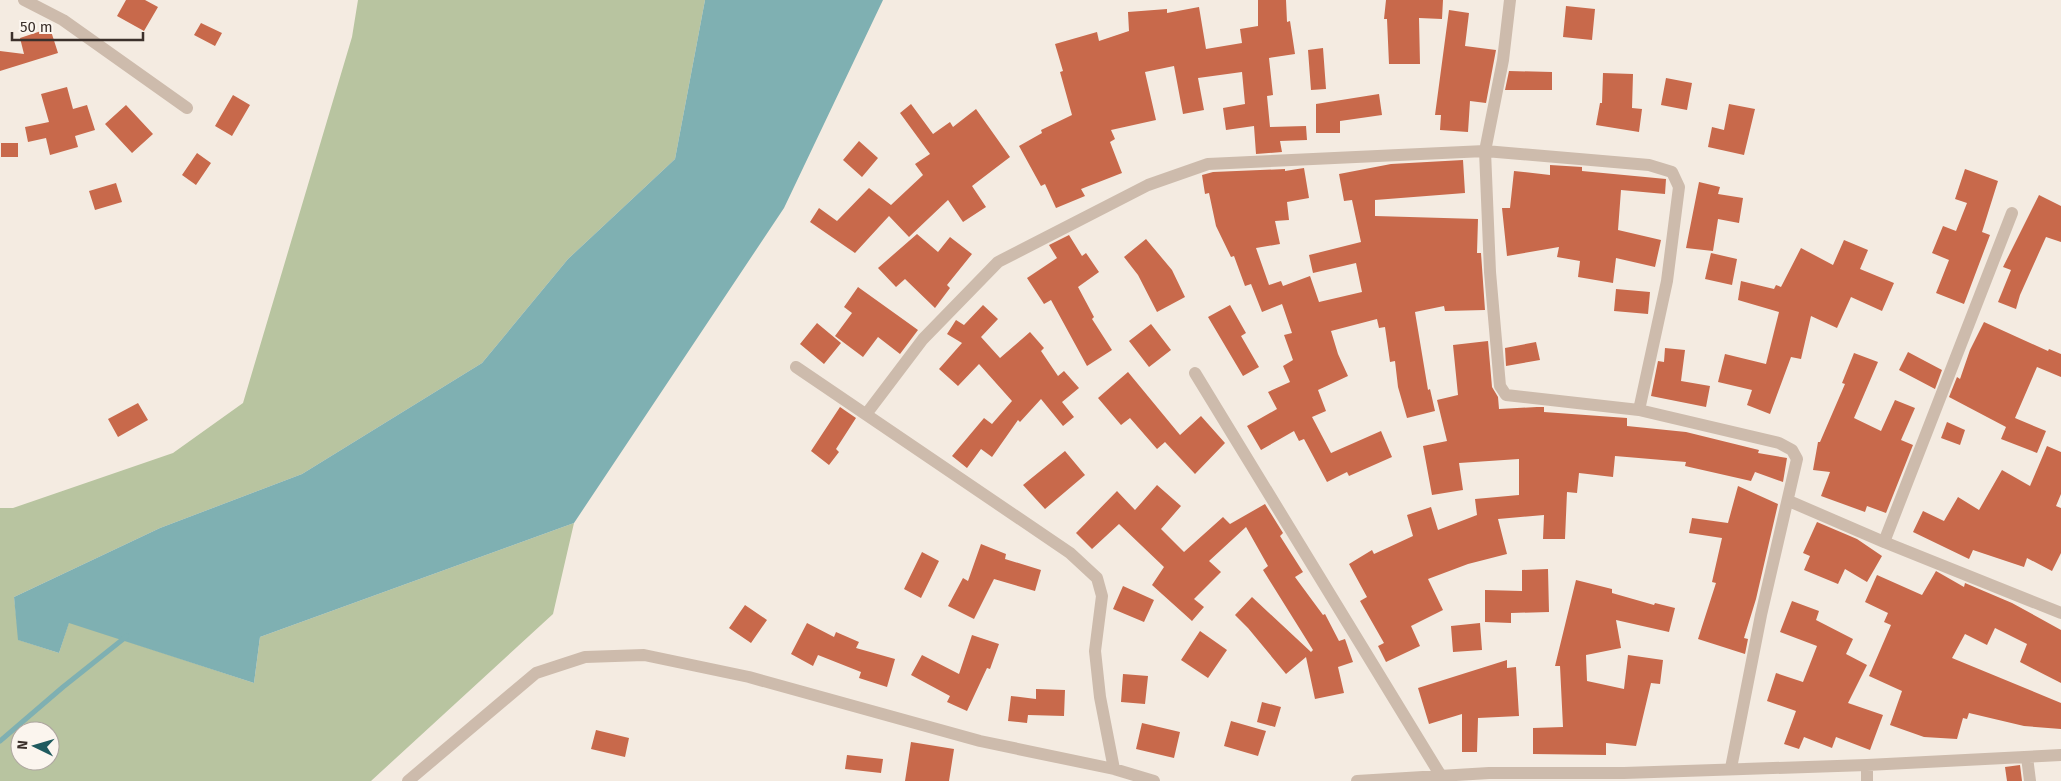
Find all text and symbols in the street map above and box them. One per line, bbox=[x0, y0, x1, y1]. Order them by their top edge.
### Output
scale bar bbox=[12, 10, 144, 42]
text: 50 m bbox=[20, 18, 53, 36]
north arrow bbox=[10, 721, 60, 771]
text: N bbox=[14, 740, 31, 750]

